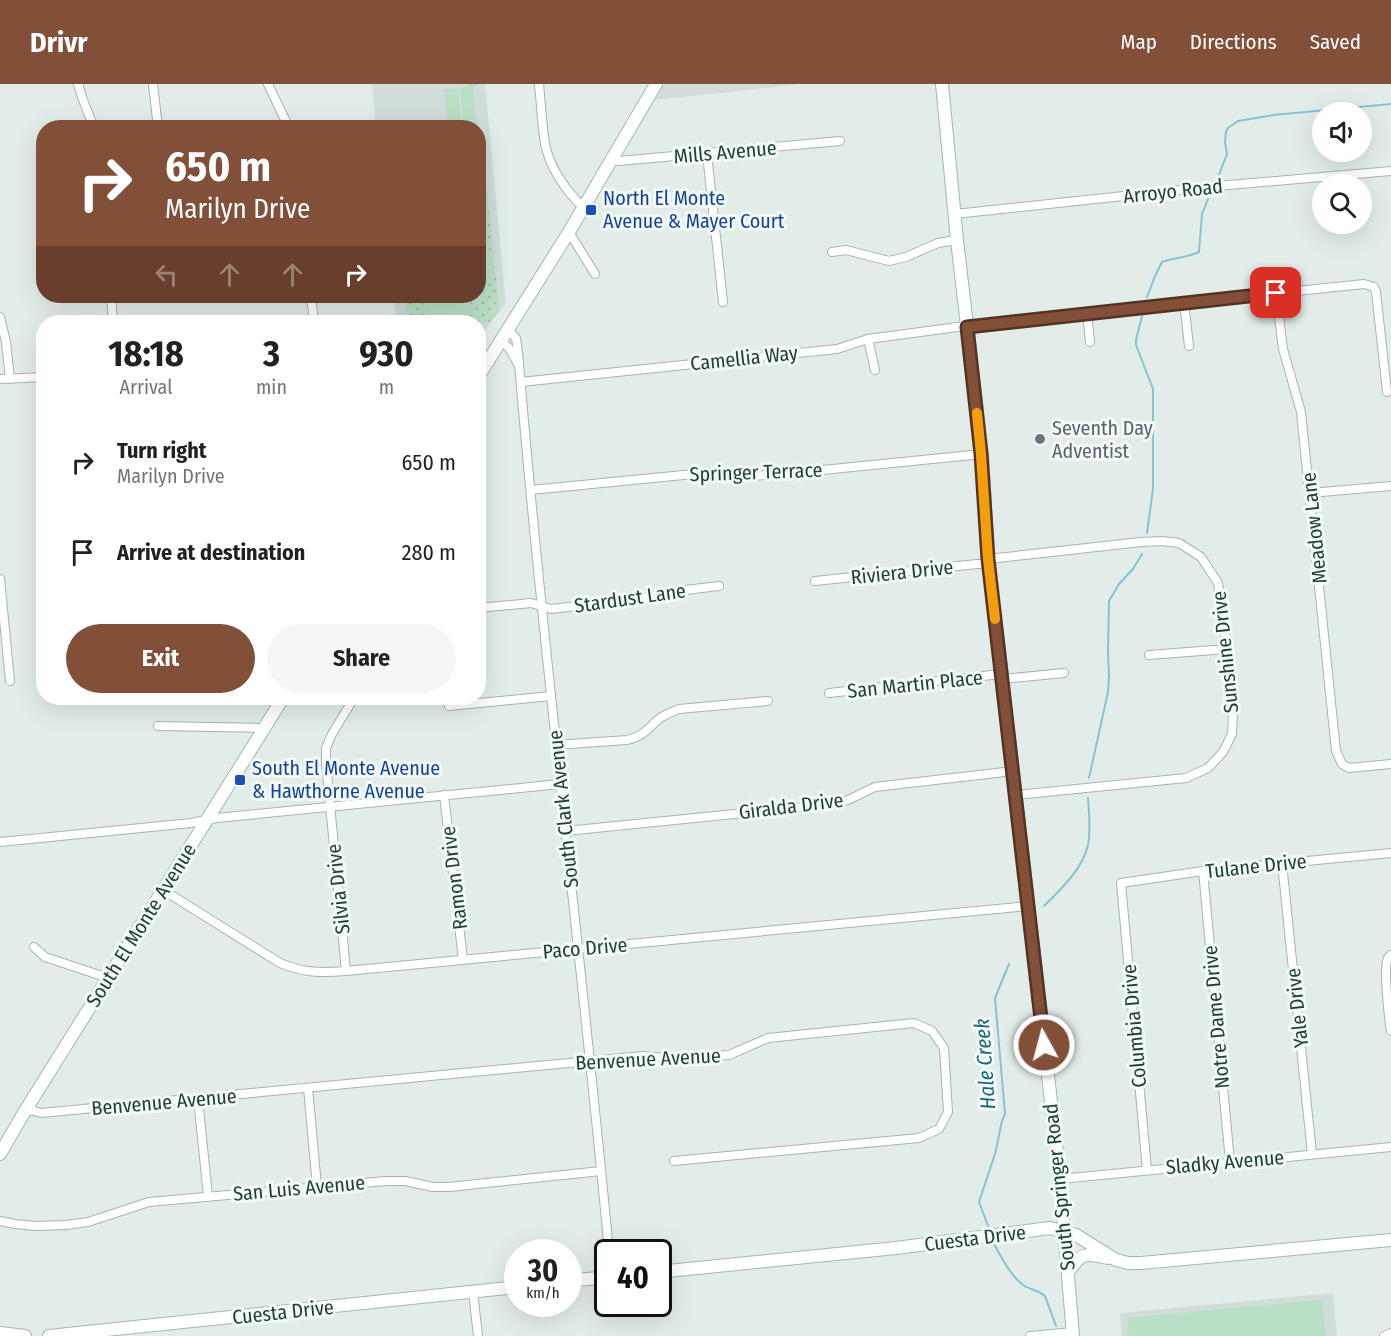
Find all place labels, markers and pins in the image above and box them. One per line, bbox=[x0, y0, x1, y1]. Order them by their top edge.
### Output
place label: North El Monte Avenue & Mayer Court bbox=[603, 186, 785, 233]
marker: North El Monte Avenue & Mayer Court bbox=[584, 203, 598, 217]
pin bbox=[1250, 267, 1301, 318]
place label: Seventh Day Adventist bbox=[1052, 416, 1153, 463]
marker: Seventh Day Adventist bbox=[1033, 432, 1047, 446]
place label: South El Monte Avenue & Hawthorne Avenue bbox=[252, 756, 440, 803]
marker: South El Monte Avenue & Hawthorne Avenue bbox=[233, 773, 247, 787]

